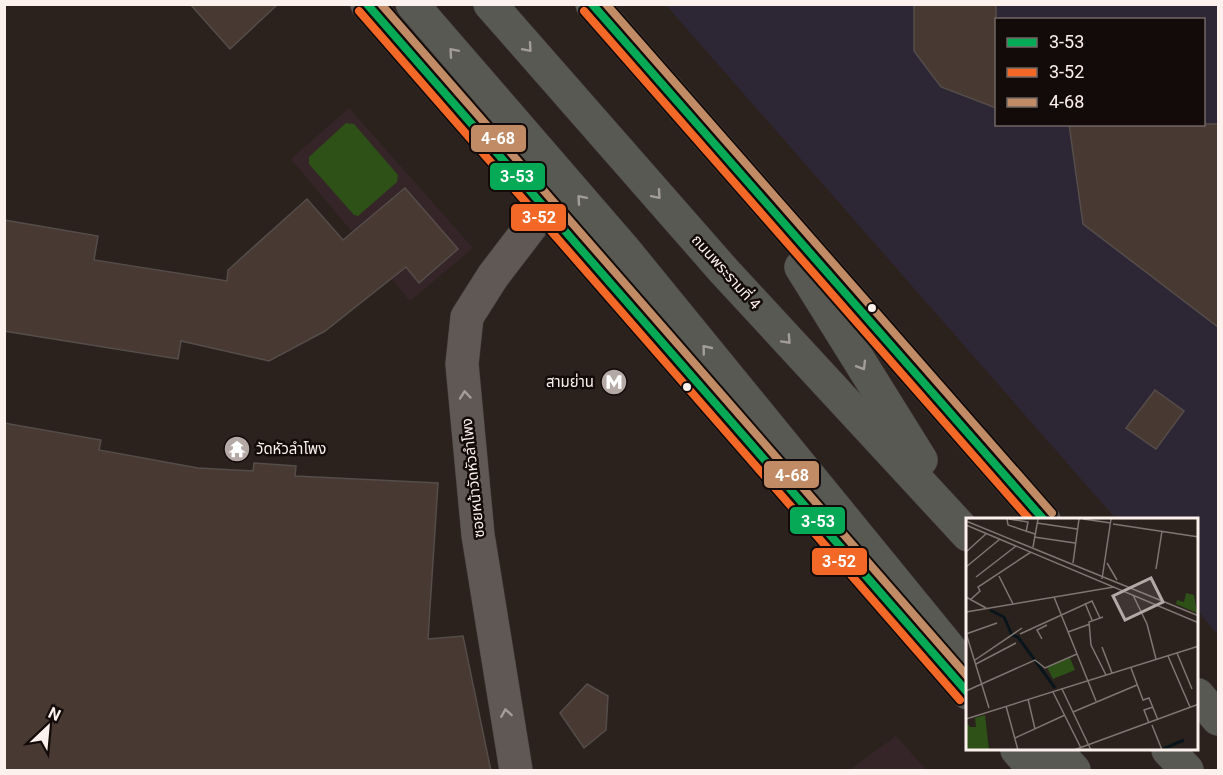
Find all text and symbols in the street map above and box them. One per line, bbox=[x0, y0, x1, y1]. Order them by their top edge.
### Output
legend bbox=[995, 18, 1205, 126]
text: 3-53 bbox=[1049, 31, 1084, 52]
one-way arrow bbox=[521, 42, 532, 52]
one-way arrow bbox=[449, 48, 460, 59]
text: 3-52 bbox=[1049, 61, 1084, 82]
text: 4-68 bbox=[1049, 91, 1084, 112]
line badge: 4-68 bbox=[470, 124, 527, 153]
text: 4-68 bbox=[481, 129, 515, 148]
line badge: 3-53 bbox=[489, 162, 546, 191]
text: 3-53 bbox=[500, 167, 534, 186]
one-way arrow bbox=[650, 188, 661, 199]
one-way arrow bbox=[577, 196, 588, 206]
line badge: 3-52 bbox=[510, 203, 567, 232]
text: 3-52 bbox=[522, 208, 556, 227]
street label: ถนนพระรามที่ 4 bbox=[688, 230, 766, 313]
unlabelled marker bbox=[866, 302, 878, 314]
one-way arrow bbox=[780, 332, 791, 343]
one-way arrow bbox=[702, 345, 713, 356]
one-way arrow bbox=[855, 360, 866, 370]
metro station icon: สามย่าน bbox=[599, 367, 629, 397]
place label: สามย่าน bbox=[546, 373, 594, 391]
unlabelled marker bbox=[681, 381, 693, 393]
one-way arrow bbox=[459, 390, 472, 399]
street label: ซอยหน้าวัดหัวลำโพง bbox=[458, 417, 488, 539]
temple icon: วัดหัวลำโพง bbox=[222, 434, 252, 464]
place label: วัดหัวลำโพง bbox=[256, 440, 326, 458]
line badge: 4-68 bbox=[763, 460, 820, 489]
text: 4-68 bbox=[775, 466, 809, 485]
line badge: 3-53 bbox=[789, 506, 846, 535]
text: 3-53 bbox=[801, 512, 835, 531]
inset map bbox=[966, 518, 1199, 751]
line badge: 3-52 bbox=[811, 547, 868, 576]
text: 3-52 bbox=[822, 552, 856, 571]
north arrow bbox=[18, 697, 78, 757]
text: N bbox=[45, 703, 64, 725]
one-way arrow bbox=[501, 708, 513, 717]

